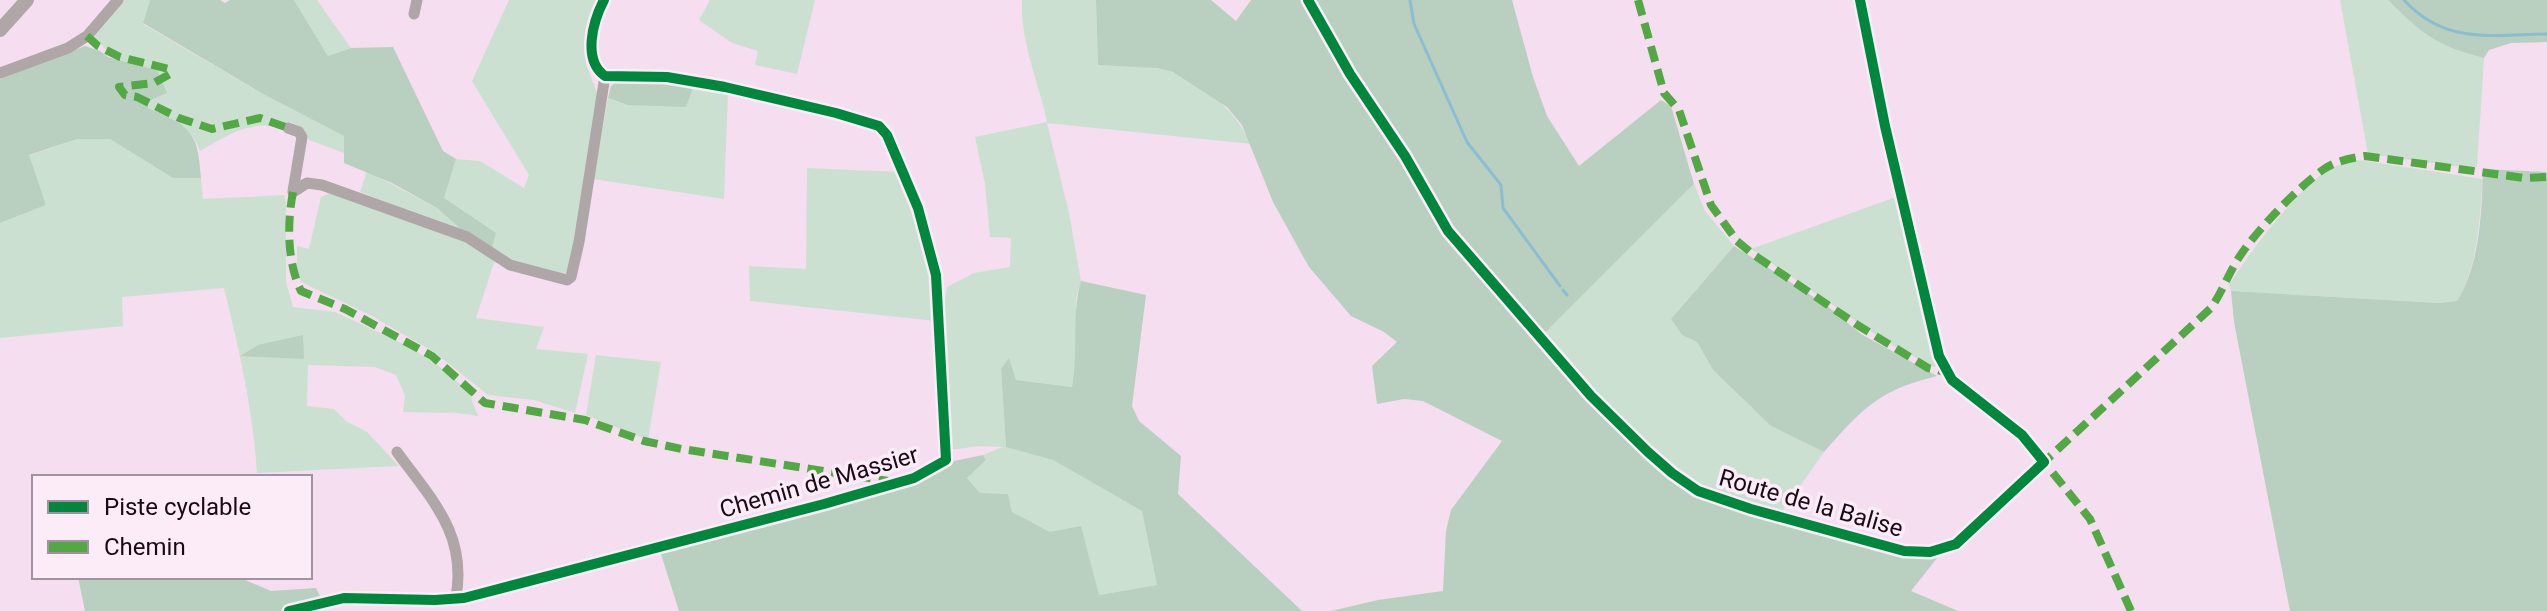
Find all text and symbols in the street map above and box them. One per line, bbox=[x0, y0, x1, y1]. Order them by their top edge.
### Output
street label: Chemin de Massier bbox=[716, 440, 922, 524]
street label: Route de la Balise bbox=[1716, 463, 1906, 543]
legend bbox=[32, 475, 312, 579]
text: Piste cyclable bbox=[104, 493, 251, 521]
text: Chemin bbox=[104, 533, 186, 561]

